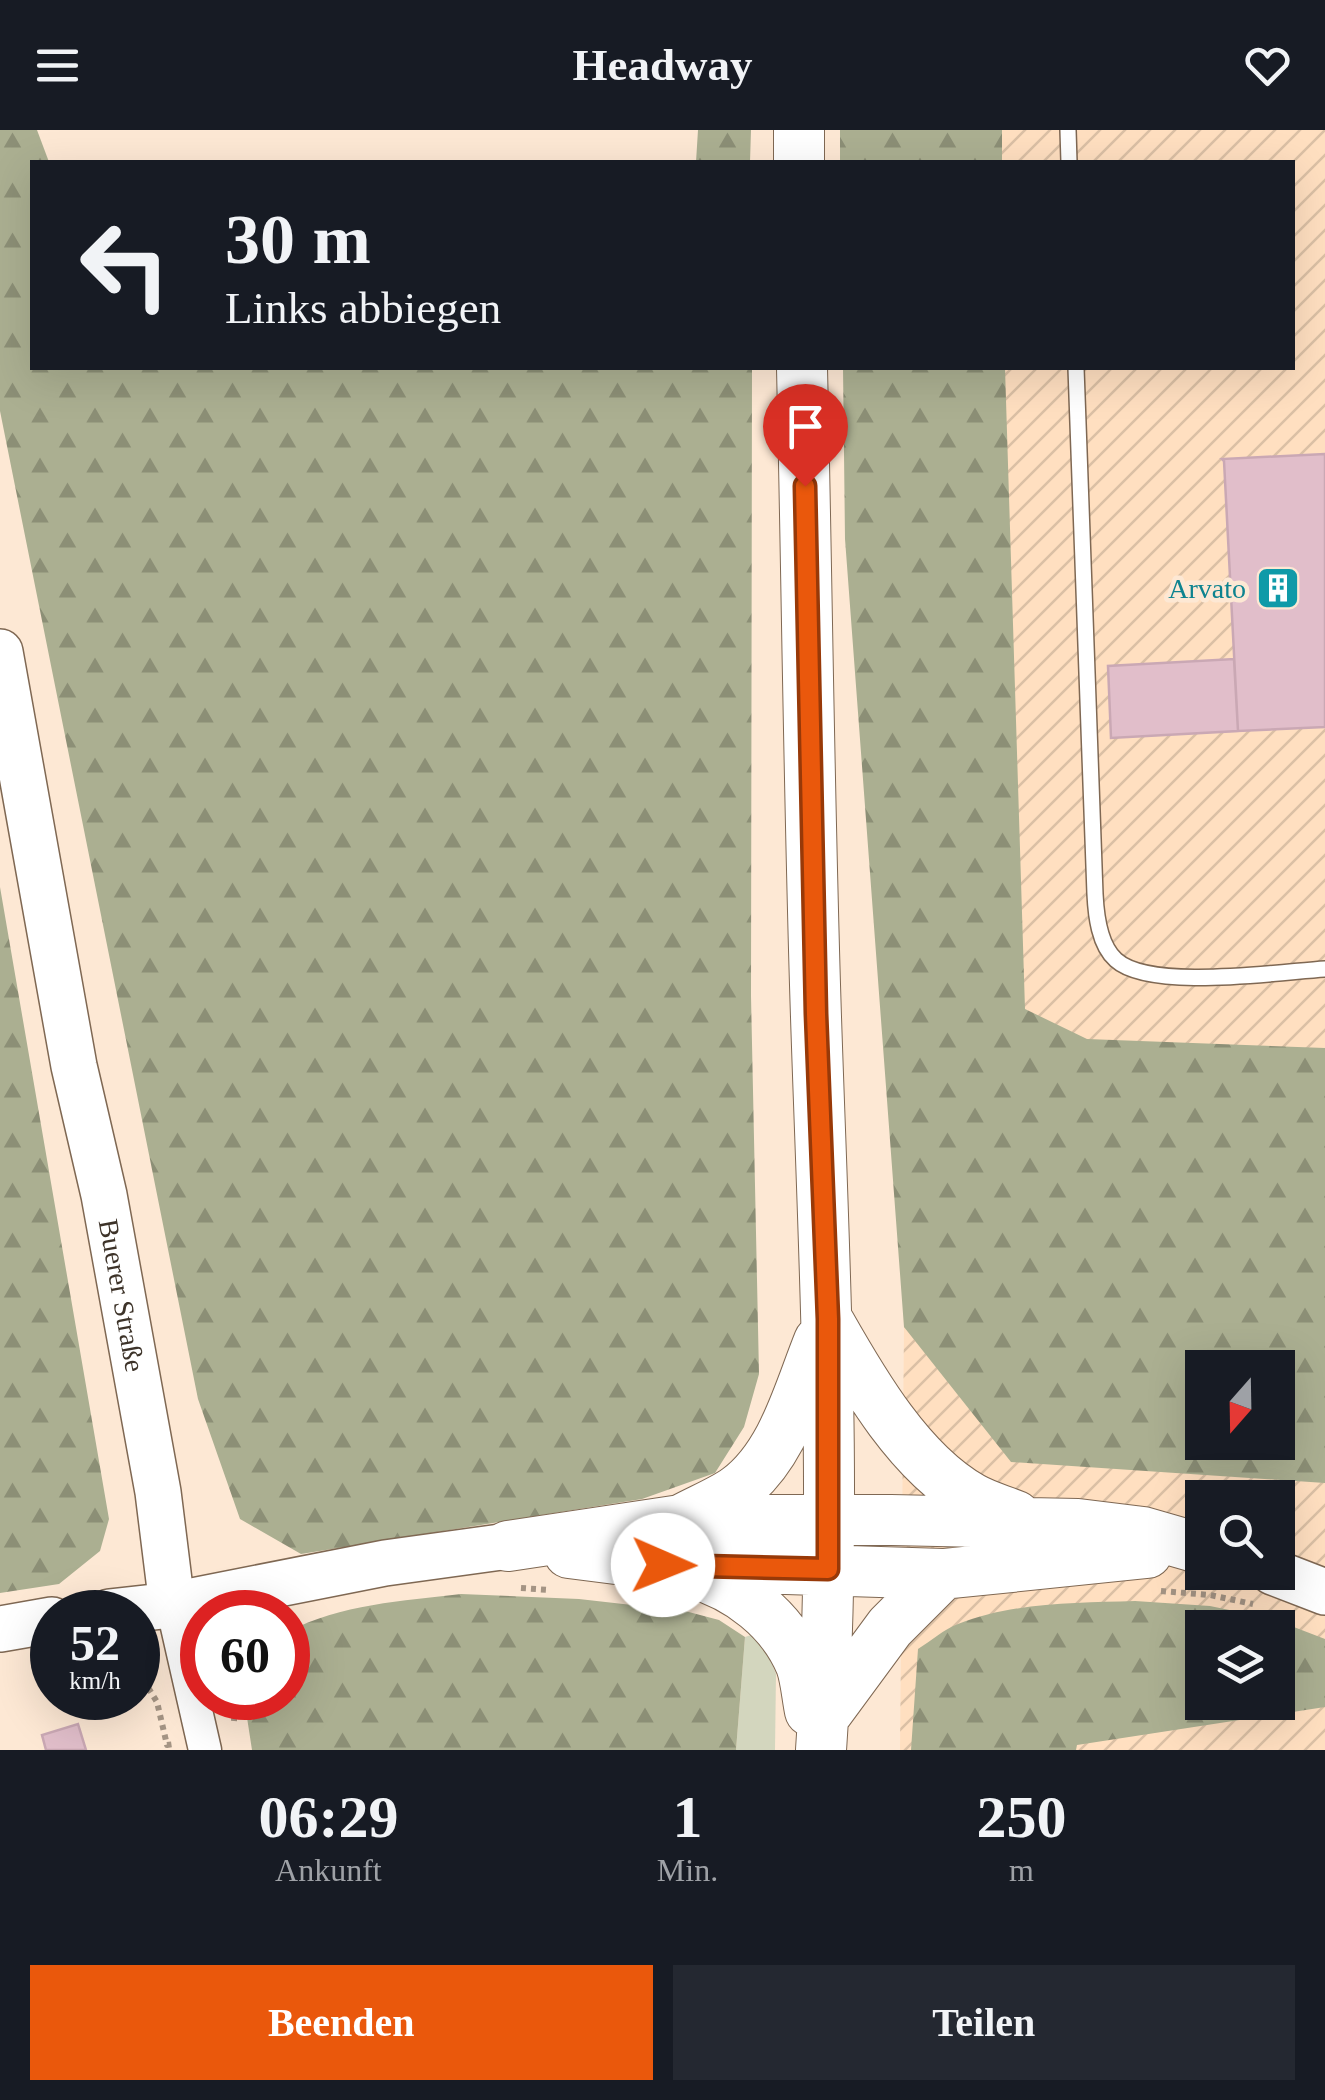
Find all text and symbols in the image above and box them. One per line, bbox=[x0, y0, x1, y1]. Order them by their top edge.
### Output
icon: menu bbox=[30, 38, 85, 93]
icon: heart bbox=[1240, 38, 1295, 93]
text: Headway bbox=[573, 40, 753, 90]
icon: left bbox=[60, 200, 190, 330]
text: 30 m bbox=[225, 201, 371, 278]
text: Links abbiegen bbox=[225, 283, 501, 333]
pin bbox=[763, 384, 848, 487]
icon: arrive bbox=[778, 399, 833, 454]
building icon: Arvato bbox=[1255, 565, 1301, 611]
place label: Arvato bbox=[1168, 573, 1246, 604]
street label: Buerer Straße bbox=[93, 1216, 151, 1374]
north arrow bbox=[1185, 1350, 1295, 1460]
map controls bbox=[1185, 1350, 1295, 1720]
button: search bbox=[1185, 1480, 1295, 1590]
position arrow bbox=[611, 1513, 715, 1617]
speed limit sign: 60 bbox=[180, 1590, 310, 1720]
button: layers bbox=[1185, 1610, 1295, 1720]
text: 52 bbox=[70, 1615, 120, 1671]
text: km/h bbox=[69, 1667, 121, 1694]
text: 06:29 bbox=[258, 1784, 398, 1850]
text: 1 bbox=[672, 1784, 702, 1850]
text: 250 bbox=[977, 1784, 1067, 1850]
text: Ankunft bbox=[275, 1852, 382, 1888]
text: Min. bbox=[657, 1852, 718, 1888]
text: m bbox=[1009, 1852, 1034, 1888]
button: Beenden bbox=[30, 1965, 653, 2080]
button: Teilen bbox=[673, 1965, 1295, 2080]

